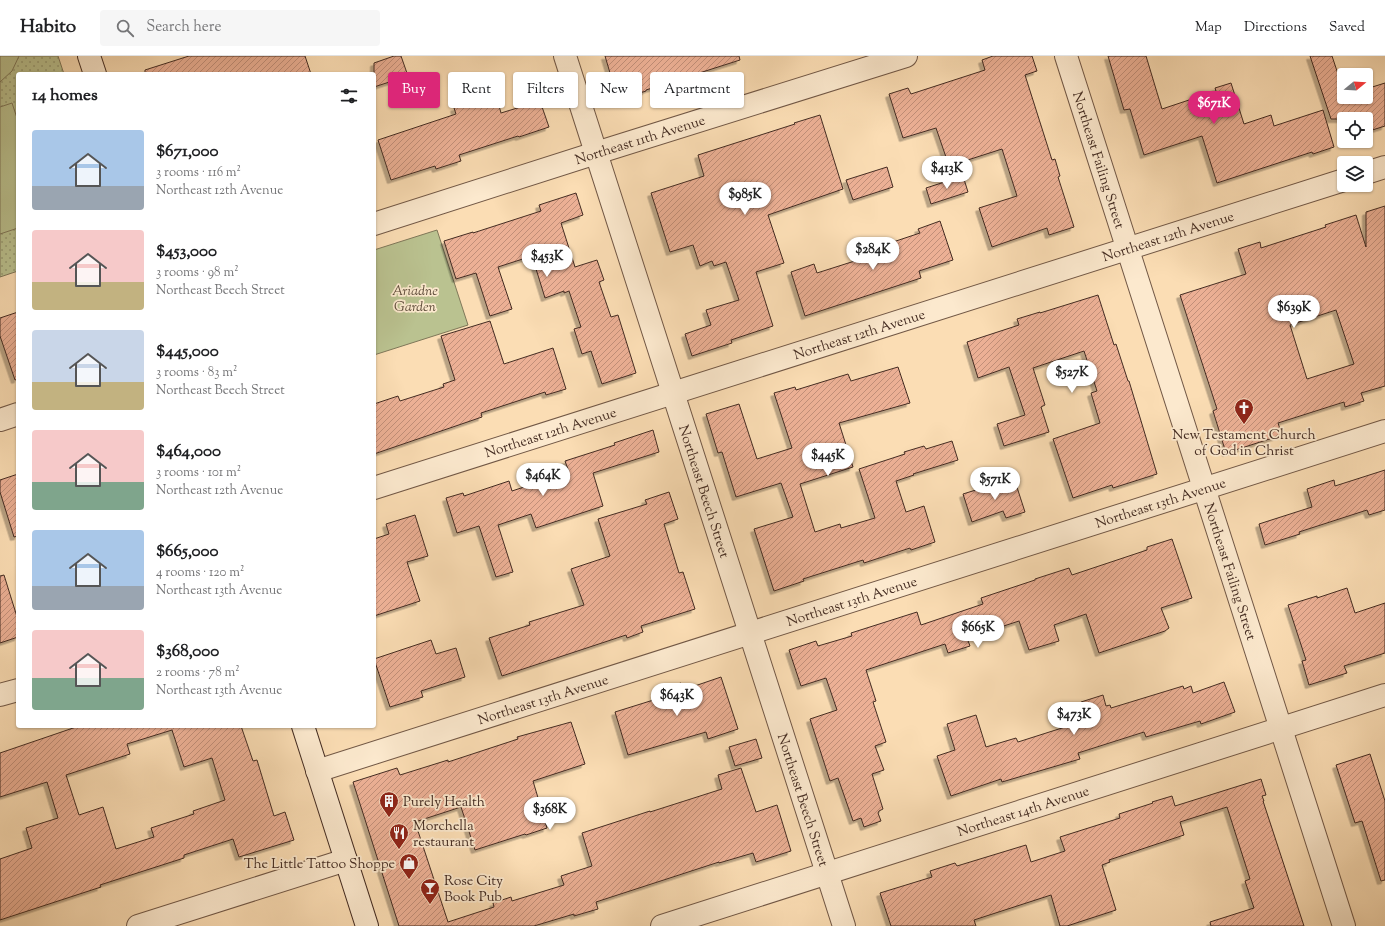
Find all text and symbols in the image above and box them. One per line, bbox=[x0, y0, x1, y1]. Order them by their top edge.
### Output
search box bbox=[100, 10, 380, 46]
text: Habito bbox=[20, 14, 76, 41]
icon: search bbox=[114, 17, 136, 39]
text: Search here bbox=[146, 17, 221, 38]
text: Map bbox=[1195, 18, 1222, 38]
text: Directions bbox=[1244, 18, 1307, 38]
text: Saved bbox=[1329, 18, 1365, 38]
north arrow bbox=[1337, 68, 1373, 104]
map controls bbox=[1337, 68, 1373, 192]
chip: Buy bbox=[388, 72, 440, 108]
chip: Rent bbox=[448, 72, 505, 108]
chip: Filters bbox=[513, 72, 578, 108]
chip: New bbox=[586, 72, 642, 108]
chip: Apartment bbox=[650, 72, 744, 108]
text: 14 homes bbox=[32, 84, 98, 108]
icon: filters bbox=[338, 85, 360, 107]
street label: Northeast Failing Street bbox=[1066, 89, 1129, 232]
pin: $671K bbox=[1186, 91, 1242, 125]
text: $671K bbox=[1197, 95, 1231, 113]
street label: Northeast 11th Avenue bbox=[573, 111, 708, 171]
button: locate bbox=[1337, 112, 1373, 148]
text: $671,000 bbox=[156, 140, 219, 164]
icon: home bbox=[64, 146, 112, 194]
pin: $413K bbox=[919, 156, 975, 190]
button: layers bbox=[1337, 156, 1373, 192]
text: $413K bbox=[931, 160, 963, 178]
text: 3 rooms · 116 m² bbox=[156, 164, 241, 182]
text: Northeast 12th Avenue bbox=[156, 182, 283, 200]
pin: $985K bbox=[717, 182, 773, 216]
text: $985K bbox=[728, 186, 762, 204]
street label: Northeast 12th Avenue bbox=[1100, 208, 1237, 268]
pin: $284K bbox=[845, 237, 901, 271]
text: $453,000 bbox=[156, 240, 217, 264]
text: $284K bbox=[855, 241, 891, 259]
pin: $453K bbox=[519, 244, 575, 278]
icon: home bbox=[64, 246, 112, 294]
text: $453K bbox=[531, 248, 563, 266]
text: 3 rooms · 98 m² bbox=[156, 264, 239, 282]
text: Northeast Beech Street bbox=[156, 282, 285, 300]
park label: Ariadne Garden bbox=[392, 282, 438, 318]
pin: $639K bbox=[1266, 295, 1322, 329]
text: $639K bbox=[1277, 299, 1311, 317]
street label: Northeast 12th Avenue bbox=[791, 306, 928, 366]
text: $445,000 bbox=[156, 340, 219, 364]
icon: home bbox=[64, 346, 112, 394]
pin: $527K bbox=[1044, 360, 1100, 394]
text: 3 rooms · 83 m² bbox=[156, 364, 237, 382]
text: $527K bbox=[1055, 364, 1089, 382]
text: Northeast Beech Street bbox=[156, 382, 285, 400]
church icon: New Testament Church of God in Christ bbox=[1233, 397, 1255, 425]
street label: Northeast 12th Avenue bbox=[483, 404, 619, 464]
street label: Northeast Beech Street bbox=[672, 423, 733, 561]
place label: New Testament Church of God in Christ bbox=[1172, 426, 1316, 462]
text: $464,000 bbox=[156, 440, 221, 464]
pin: $445K bbox=[800, 443, 856, 477]
icon: home bbox=[64, 446, 112, 494]
text: $445K bbox=[811, 447, 845, 465]
pin: $464K bbox=[515, 463, 571, 497]
text: 3 rooms · 101 m² bbox=[156, 464, 241, 482]
text: $464K bbox=[525, 467, 561, 485]
pin: $571K bbox=[967, 467, 1023, 501]
text: $571K bbox=[979, 471, 1011, 489]
street label: Northeast 13th Avenue bbox=[1093, 474, 1229, 535]
text: Northeast 12th Avenue bbox=[156, 482, 283, 500]
street label: Northeast Failing Street bbox=[1197, 501, 1260, 643]
text: $665,000 bbox=[156, 540, 219, 564]
icon: home bbox=[64, 546, 112, 594]
text: 4 rooms · 120 m² bbox=[156, 564, 244, 582]
street label: Northeast 13th Avenue bbox=[784, 573, 920, 633]
text: Northeast 13th Avenue bbox=[156, 582, 282, 600]
pin: $665K bbox=[950, 615, 1006, 649]
text: $665K bbox=[961, 619, 995, 637]
text: $368,000 bbox=[156, 640, 219, 664]
icon: home bbox=[64, 646, 112, 694]
text: 2 rooms · 78 m² bbox=[156, 664, 240, 682]
street label: Northeast 13th Avenue bbox=[476, 671, 611, 731]
text: Northeast 13th Avenue bbox=[156, 682, 282, 700]
pin: $643K bbox=[649, 683, 705, 717]
text: $643K bbox=[660, 687, 694, 705]
pin: $473K bbox=[1046, 702, 1102, 736]
text: $473K bbox=[1057, 706, 1091, 724]
street label: Northeast Beech Street bbox=[771, 731, 832, 870]
street label: Northeast 14th Avenue bbox=[955, 782, 1092, 843]
building icon: Purely Health bbox=[378, 790, 400, 818]
place label: Purely Health bbox=[403, 793, 485, 813]
pin: $368K bbox=[522, 797, 578, 831]
text: $368K bbox=[533, 801, 567, 819]
place label: Morchella restaurant bbox=[413, 817, 474, 853]
restaurant icon: Morchella restaurant bbox=[388, 822, 410, 850]
shop icon: The Little Tattoo Shoppe bbox=[398, 852, 420, 880]
place label: The Little Tattoo Shoppe bbox=[244, 855, 395, 875]
place label: Rose City Book Pub bbox=[444, 872, 503, 908]
bar icon: Rose City Book Pub bbox=[419, 877, 441, 905]

